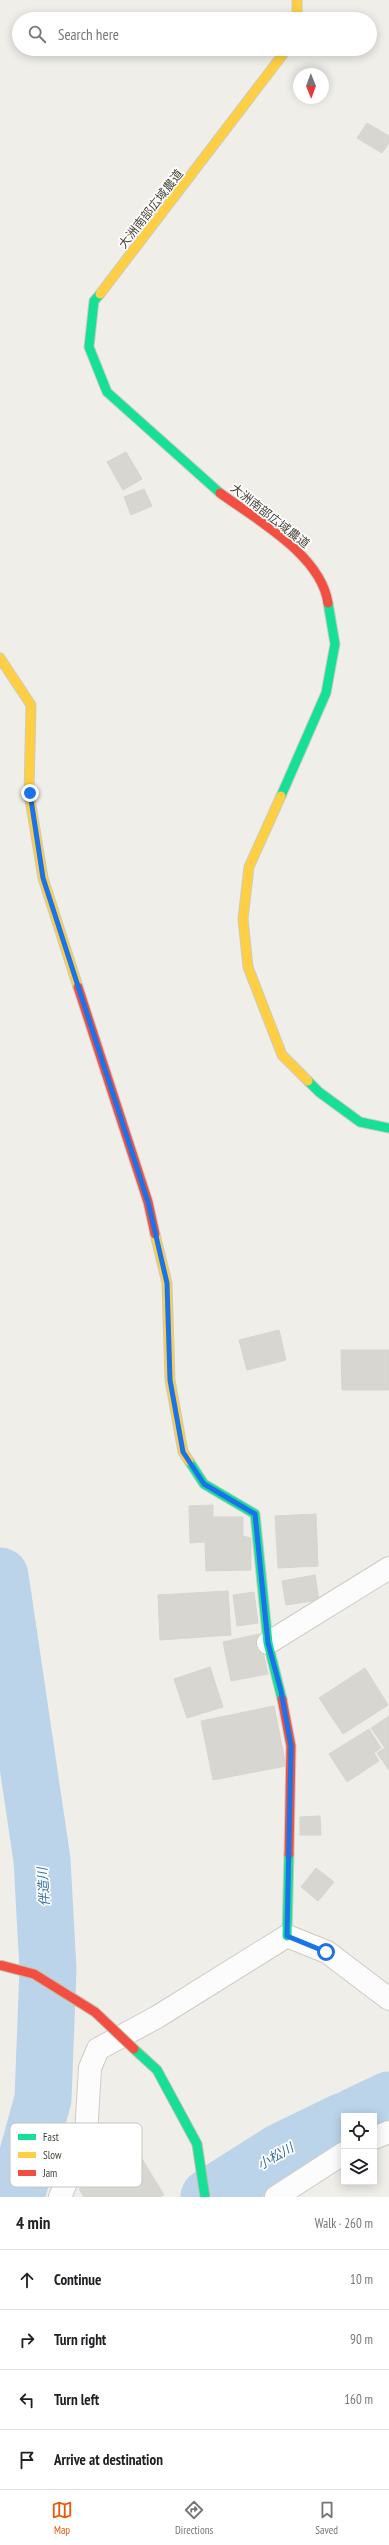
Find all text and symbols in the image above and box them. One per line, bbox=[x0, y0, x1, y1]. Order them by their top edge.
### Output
search box bbox=[12, 12, 377, 56]
icon: search bbox=[26, 23, 48, 45]
text: Search here bbox=[58, 25, 119, 44]
north arrow bbox=[293, 68, 329, 104]
street label: 大洲南部広域農道 bbox=[115, 166, 186, 251]
street label: 大洲南部広域農道 bbox=[228, 480, 313, 551]
route end bbox=[21, 784, 39, 802]
water label: 伴造川 bbox=[34, 1865, 53, 1907]
route start bbox=[317, 1943, 335, 1961]
map controls bbox=[341, 2113, 377, 2185]
button: locate bbox=[341, 2113, 377, 2149]
legend bbox=[10, 2123, 142, 2187]
text: Fast bbox=[43, 2130, 59, 2144]
water label: 小松川 bbox=[254, 2138, 298, 2174]
text: Slow bbox=[43, 2148, 62, 2162]
button: layers bbox=[341, 2149, 377, 2185]
text: Jam bbox=[42, 2166, 57, 2180]
text: 4 min bbox=[16, 2212, 50, 2234]
text: Walk · 260 m bbox=[315, 2215, 373, 2232]
icon: ahead bbox=[16, 2269, 38, 2291]
text: Continue bbox=[54, 2270, 101, 2289]
text: 10 m bbox=[350, 2271, 373, 2288]
icon: right bbox=[16, 2329, 38, 2351]
text: Turn right bbox=[54, 2330, 106, 2349]
text: 90 m bbox=[350, 2331, 373, 2348]
icon: left bbox=[16, 2389, 38, 2411]
text: Turn left bbox=[54, 2390, 99, 2409]
text: 160 m bbox=[344, 2391, 373, 2408]
icon: arrive bbox=[16, 2449, 38, 2471]
text: Arrive at destination bbox=[54, 2450, 163, 2469]
tab: Map bbox=[51, 2499, 73, 2537]
tab: Directions bbox=[175, 2499, 213, 2537]
tab: Saved bbox=[315, 2499, 338, 2537]

